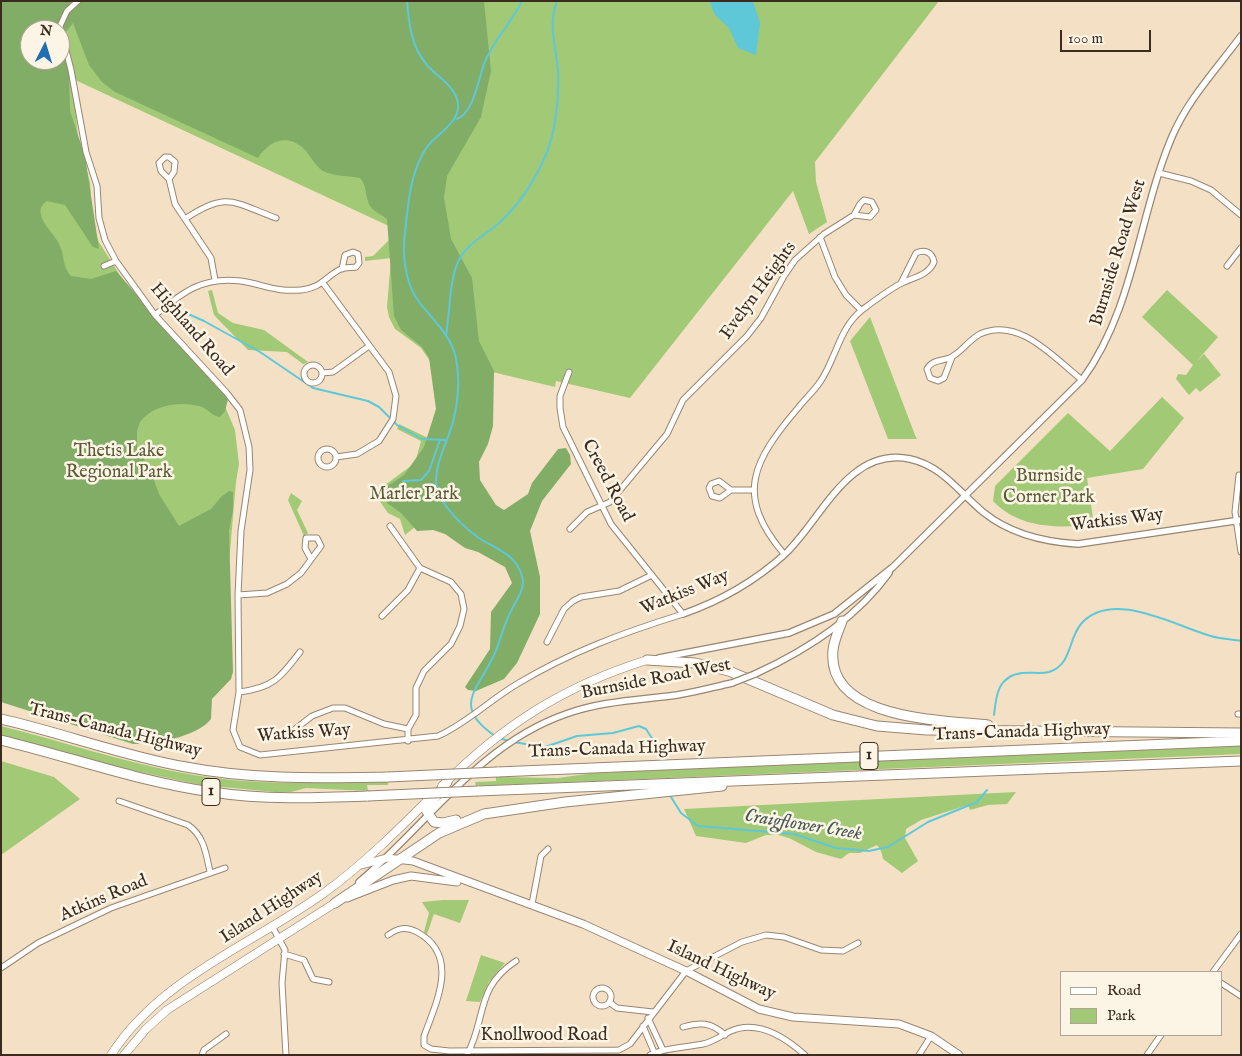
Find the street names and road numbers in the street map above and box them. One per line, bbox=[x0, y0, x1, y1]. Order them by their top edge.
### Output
street label: Burnside Road West bbox=[1086, 177, 1152, 329]
street label: Evelyn Heights bbox=[716, 238, 802, 344]
street label: Highland Road bbox=[145, 279, 237, 381]
street label: Creed Road bbox=[576, 436, 638, 526]
street label: Watkiss Way bbox=[1069, 505, 1165, 537]
street label: Watkiss Way bbox=[638, 565, 732, 621]
street label: Burnside Road West bbox=[579, 655, 733, 705]
street label: Trans-Canada Highway bbox=[26, 699, 204, 763]
street label: Trans-Canada Highway bbox=[933, 719, 1111, 747]
street label: Watkiss Way bbox=[257, 720, 351, 748]
street label: Trans-Canada Highway bbox=[528, 736, 706, 764]
road number: 1 bbox=[860, 742, 878, 769]
road number: 1 bbox=[202, 779, 220, 806]
street label: Island Highway bbox=[217, 867, 327, 949]
street label: Atkins Road bbox=[57, 871, 151, 927]
street label: Island Highway bbox=[663, 936, 779, 1006]
street label: Knollwood Road bbox=[480, 1025, 608, 1047]

